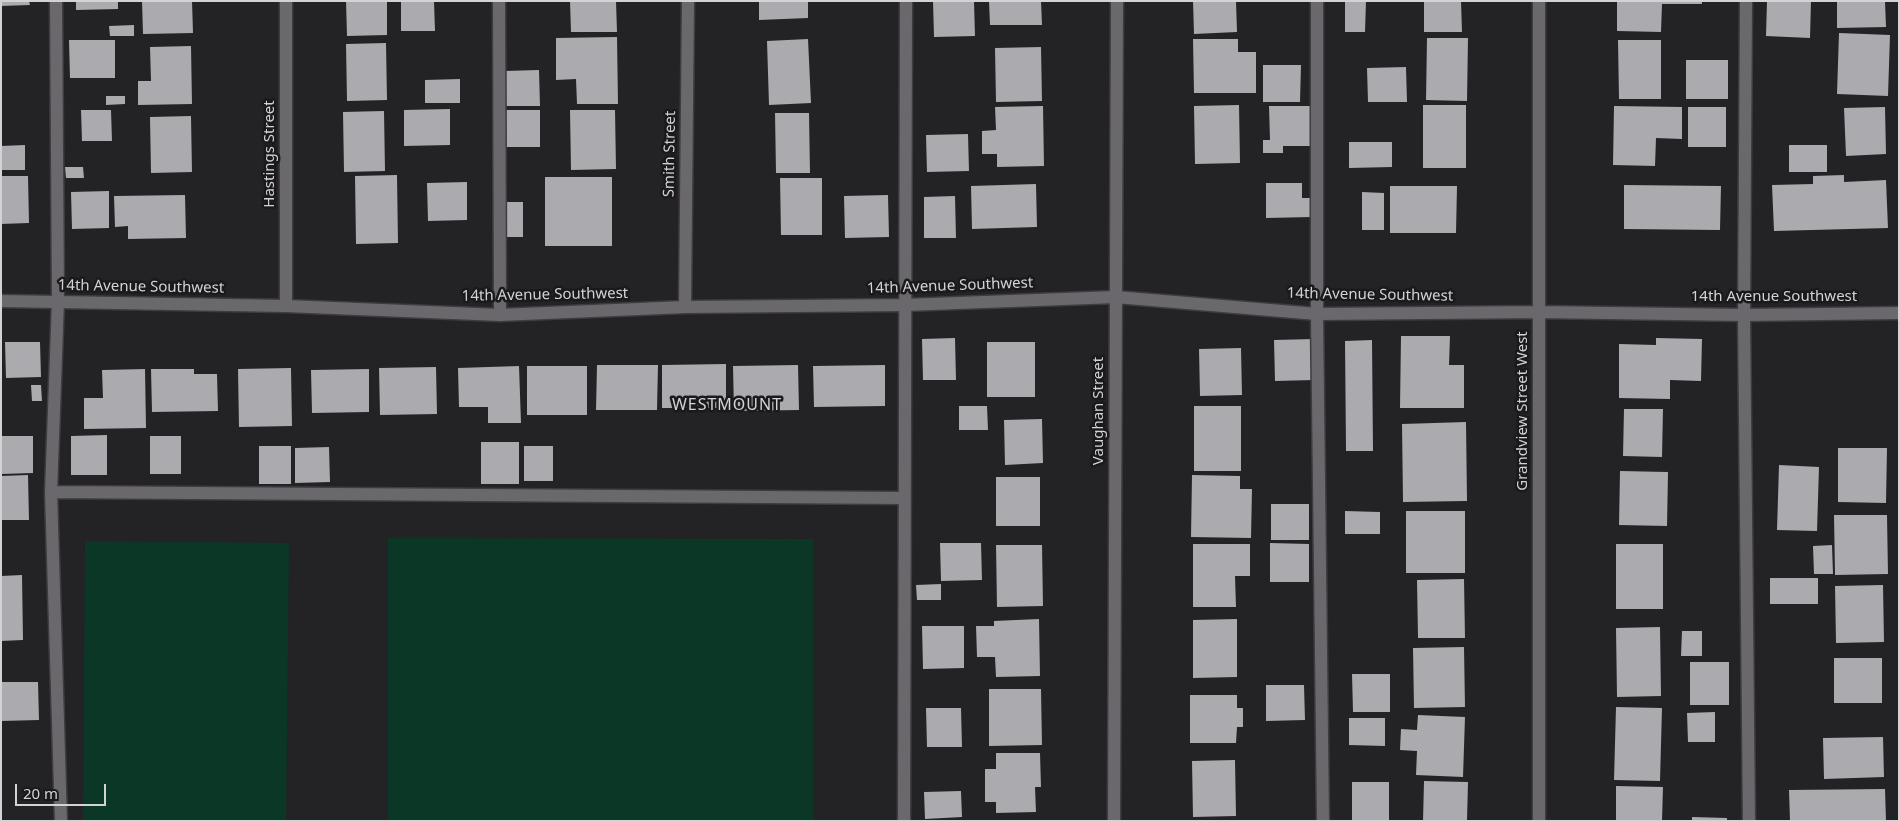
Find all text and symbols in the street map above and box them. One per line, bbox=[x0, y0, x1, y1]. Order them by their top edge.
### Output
street label: Hastings Street bbox=[261, 100, 279, 208]
street label: Smith Street bbox=[660, 111, 680, 197]
street label: 14th Avenue Southwest bbox=[867, 274, 1033, 298]
street label: 14th Avenue Southwest bbox=[58, 277, 224, 297]
street label: 14th Avenue Southwest bbox=[462, 285, 628, 305]
street label: 14th Avenue Southwest bbox=[1287, 285, 1453, 305]
street label: 14th Avenue Southwest bbox=[1691, 288, 1857, 306]
street label: Grandview Street West bbox=[1514, 331, 1532, 491]
street label: Vaughan Street bbox=[1090, 357, 1108, 465]
district label: WESTMOUNT bbox=[671, 395, 783, 415]
scale bar bbox=[18, 774, 109, 806]
text: 20 m bbox=[23, 783, 58, 803]

